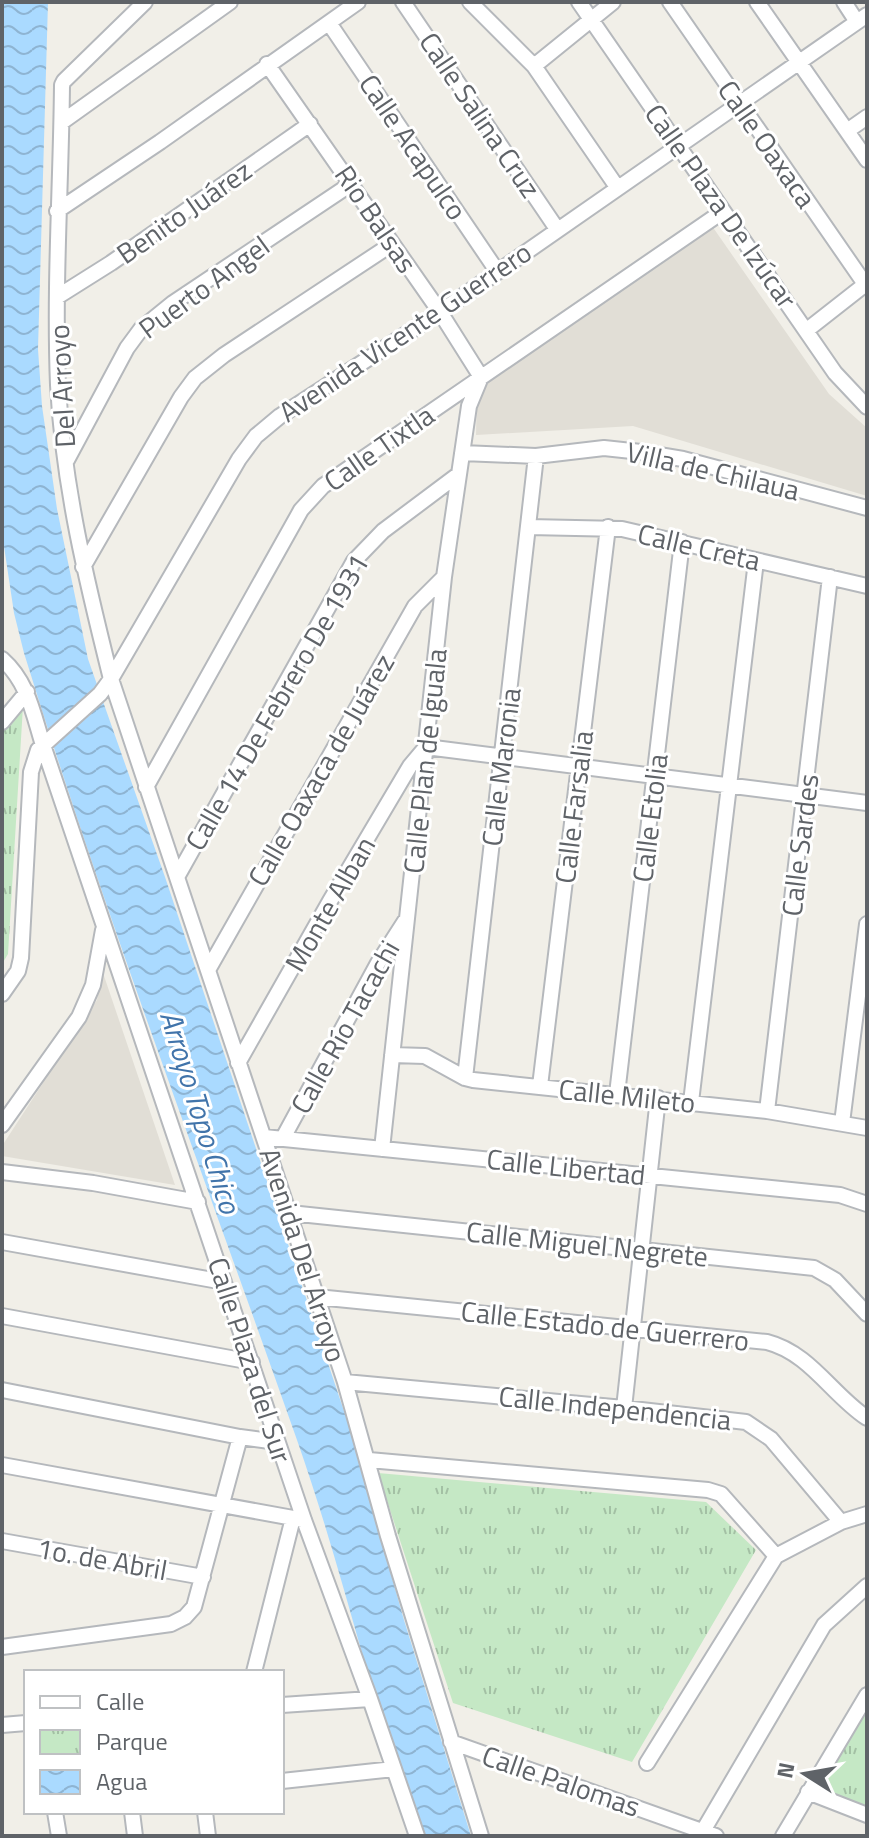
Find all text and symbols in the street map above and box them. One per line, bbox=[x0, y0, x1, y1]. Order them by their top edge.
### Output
street label: Calle Salina Cruz bbox=[409, 23, 552, 206]
street label: Calle Acapulco bbox=[349, 65, 478, 228]
street label: Calle Oaxaca bbox=[707, 71, 827, 217]
street label: Calle Plaza De Izúcar bbox=[635, 95, 808, 317]
street label: Benito Juárez bbox=[107, 149, 260, 274]
street label: Rio Balsas bbox=[324, 156, 428, 281]
street label: Puerto Angel bbox=[129, 224, 278, 349]
street label: Avenida Vicente Guerrero bbox=[270, 231, 540, 432]
street label: Del Arroyo bbox=[37, 323, 86, 449]
street label: Calle Tixtla bbox=[315, 394, 443, 501]
street label: Villa de Chilaua bbox=[622, 430, 804, 511]
street label: Calle Creta bbox=[633, 512, 765, 582]
street label: Calle 14 De Febrero De 1931 bbox=[174, 545, 379, 858]
street label: Calle Oaxaca de Juárez bbox=[236, 645, 405, 894]
street label: Calle Plan de Iguala bbox=[391, 646, 458, 876]
street label: Calle Maronia bbox=[469, 685, 532, 849]
street label: Calle Farsalia bbox=[543, 728, 604, 886]
street label: Calle Etolia bbox=[620, 751, 679, 885]
street label: Calle Sardes bbox=[769, 771, 830, 919]
street label: Monte Alban bbox=[273, 828, 386, 980]
street label: Calle Río Tacachi bbox=[279, 932, 410, 1121]
water label: Arroyo Topo Chico bbox=[148, 1004, 254, 1220]
street label: Calle Mileto bbox=[557, 1067, 698, 1124]
street label: Calle Libertad bbox=[485, 1137, 647, 1196]
street label: Avenida Del Arroyo bbox=[249, 1142, 358, 1367]
street label: Calle Miguel Negrete bbox=[464, 1209, 710, 1278]
street label: Calle Plaza del Sur bbox=[197, 1252, 304, 1468]
street label: Calle Estado de Guerrero bbox=[459, 1289, 751, 1362]
street label: Calle Independencia bbox=[497, 1374, 733, 1441]
street label: 1o. de Abril bbox=[34, 1526, 171, 1591]
legend bbox=[24, 1670, 284, 1814]
text: Calle bbox=[96, 1683, 144, 1719]
text: Parque bbox=[96, 1723, 168, 1759]
street label: Calle Palomas bbox=[476, 1733, 646, 1828]
north arrow bbox=[765, 1734, 845, 1814]
text: N bbox=[767, 1759, 804, 1781]
text: Agua bbox=[96, 1763, 147, 1799]

